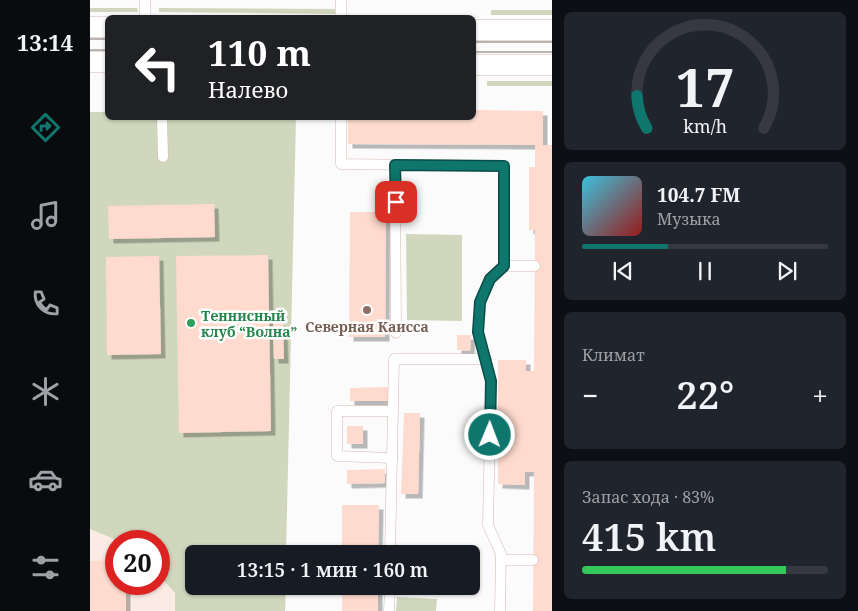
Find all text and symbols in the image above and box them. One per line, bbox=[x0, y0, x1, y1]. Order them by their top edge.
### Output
text: 13:14 bbox=[17, 27, 73, 57]
text: 110 m bbox=[208, 29, 311, 76]
icon: left bbox=[125, 35, 190, 100]
text: 17 bbox=[676, 51, 734, 122]
text: Налево bbox=[208, 74, 288, 104]
icon: directions bbox=[28, 110, 63, 145]
text: km/h bbox=[683, 114, 727, 138]
pin bbox=[375, 181, 417, 223]
text: 104.7 FM bbox=[657, 182, 740, 208]
icon: arrive bbox=[382, 188, 410, 216]
icon: music bbox=[28, 198, 63, 233]
text: Музыка bbox=[657, 208, 721, 230]
icon: previous bbox=[609, 257, 637, 285]
icon: pause bbox=[691, 257, 719, 285]
icon: next bbox=[773, 257, 801, 285]
icon: phone bbox=[28, 286, 63, 321]
marker: Северная Каисса bbox=[361, 304, 373, 316]
place label: Теннисный клуб “Волна” bbox=[201, 306, 298, 341]
marker: Теннисный клуб “Волна” bbox=[185, 317, 197, 329]
place label: Северная Каисса bbox=[305, 317, 429, 336]
text: Климат bbox=[582, 344, 645, 366]
text: 22° bbox=[676, 368, 734, 420]
icon: climate bbox=[28, 374, 63, 409]
text: − bbox=[582, 376, 598, 414]
text: + bbox=[812, 376, 828, 414]
position arrow bbox=[463, 408, 515, 460]
icon: car bbox=[28, 462, 63, 497]
text: Запас хода · 83% bbox=[582, 486, 714, 508]
text: 415 km bbox=[582, 510, 716, 562]
speed limit sign: 20 bbox=[105, 530, 170, 595]
icon: filters bbox=[28, 550, 63, 585]
text: 13:15 · 1 мин · 160 m bbox=[237, 557, 428, 583]

